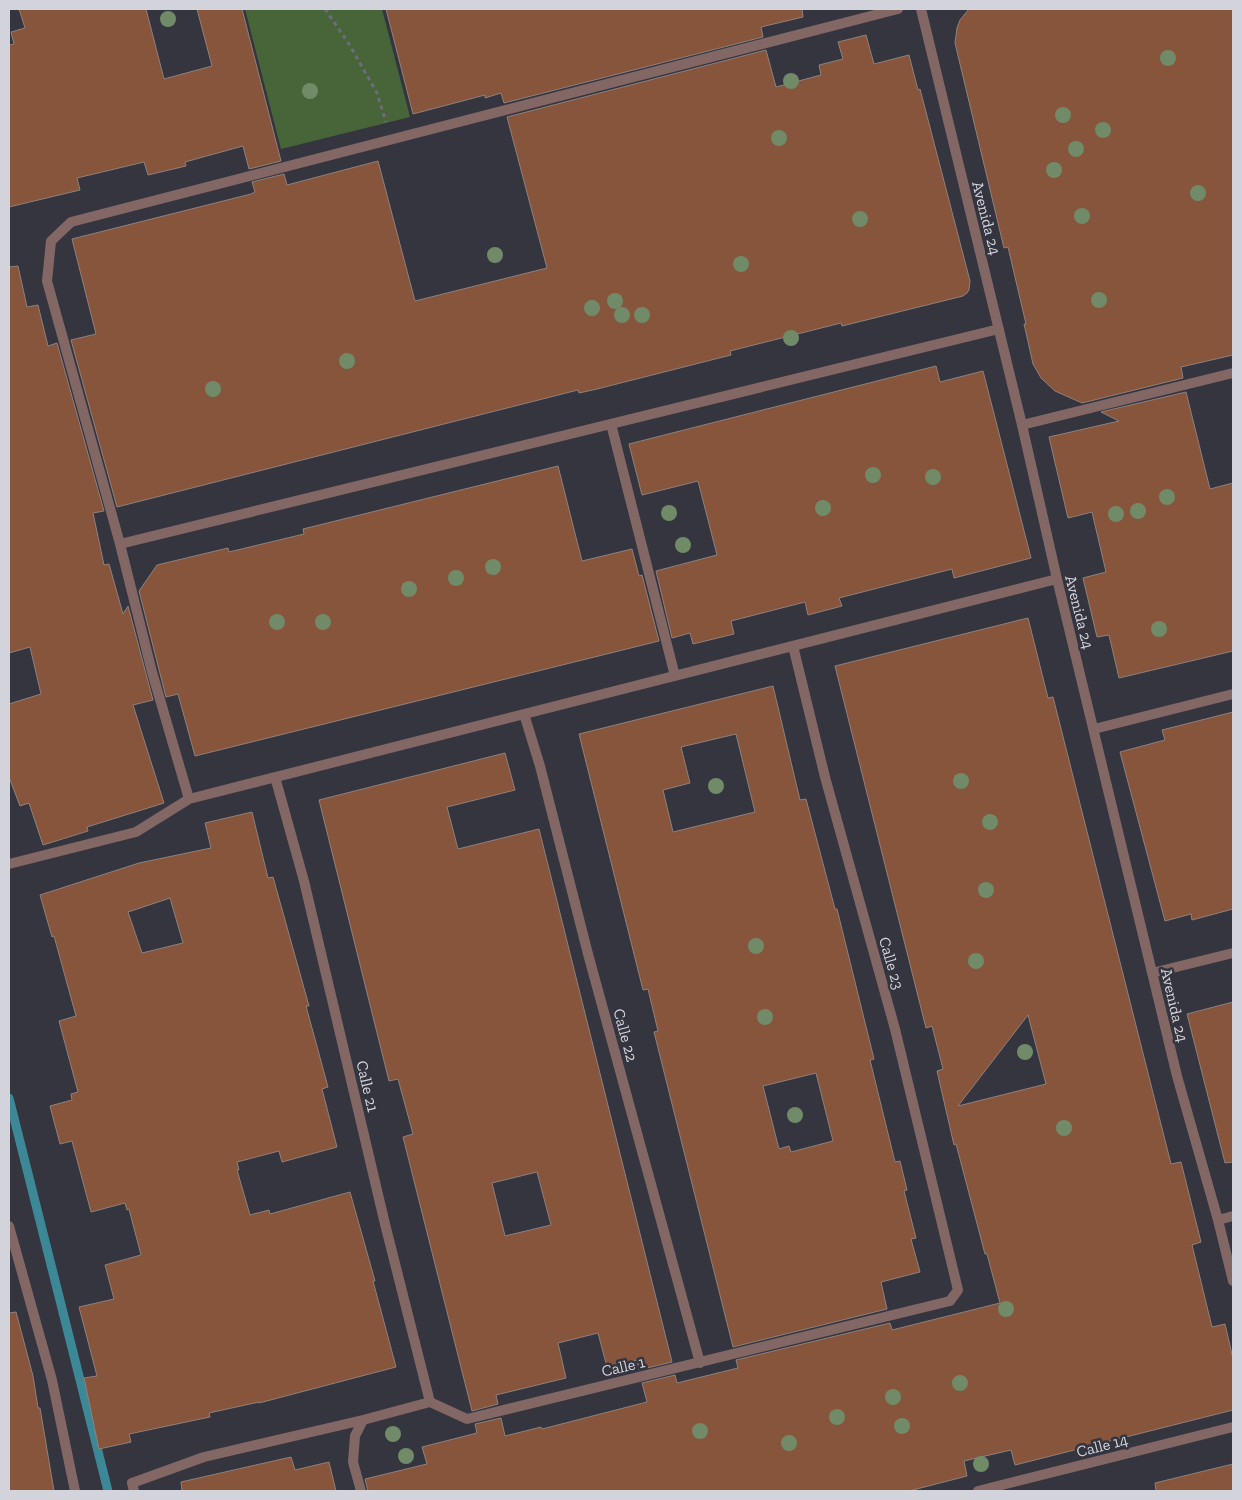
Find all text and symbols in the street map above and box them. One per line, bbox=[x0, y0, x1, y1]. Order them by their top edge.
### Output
street label: Avenida 24 bbox=[968, 179, 1005, 257]
street label: Avenida 24 bbox=[1061, 573, 1098, 651]
street label: Calle 23 bbox=[875, 935, 908, 992]
street label: Avenida 24 bbox=[1157, 966, 1192, 1044]
street label: Calle 22 bbox=[609, 1006, 642, 1064]
street label: Calle 21 bbox=[352, 1059, 383, 1114]
street label: Calle 1 bbox=[600, 1352, 647, 1381]
street label: Calle 14 bbox=[1074, 1430, 1130, 1461]

